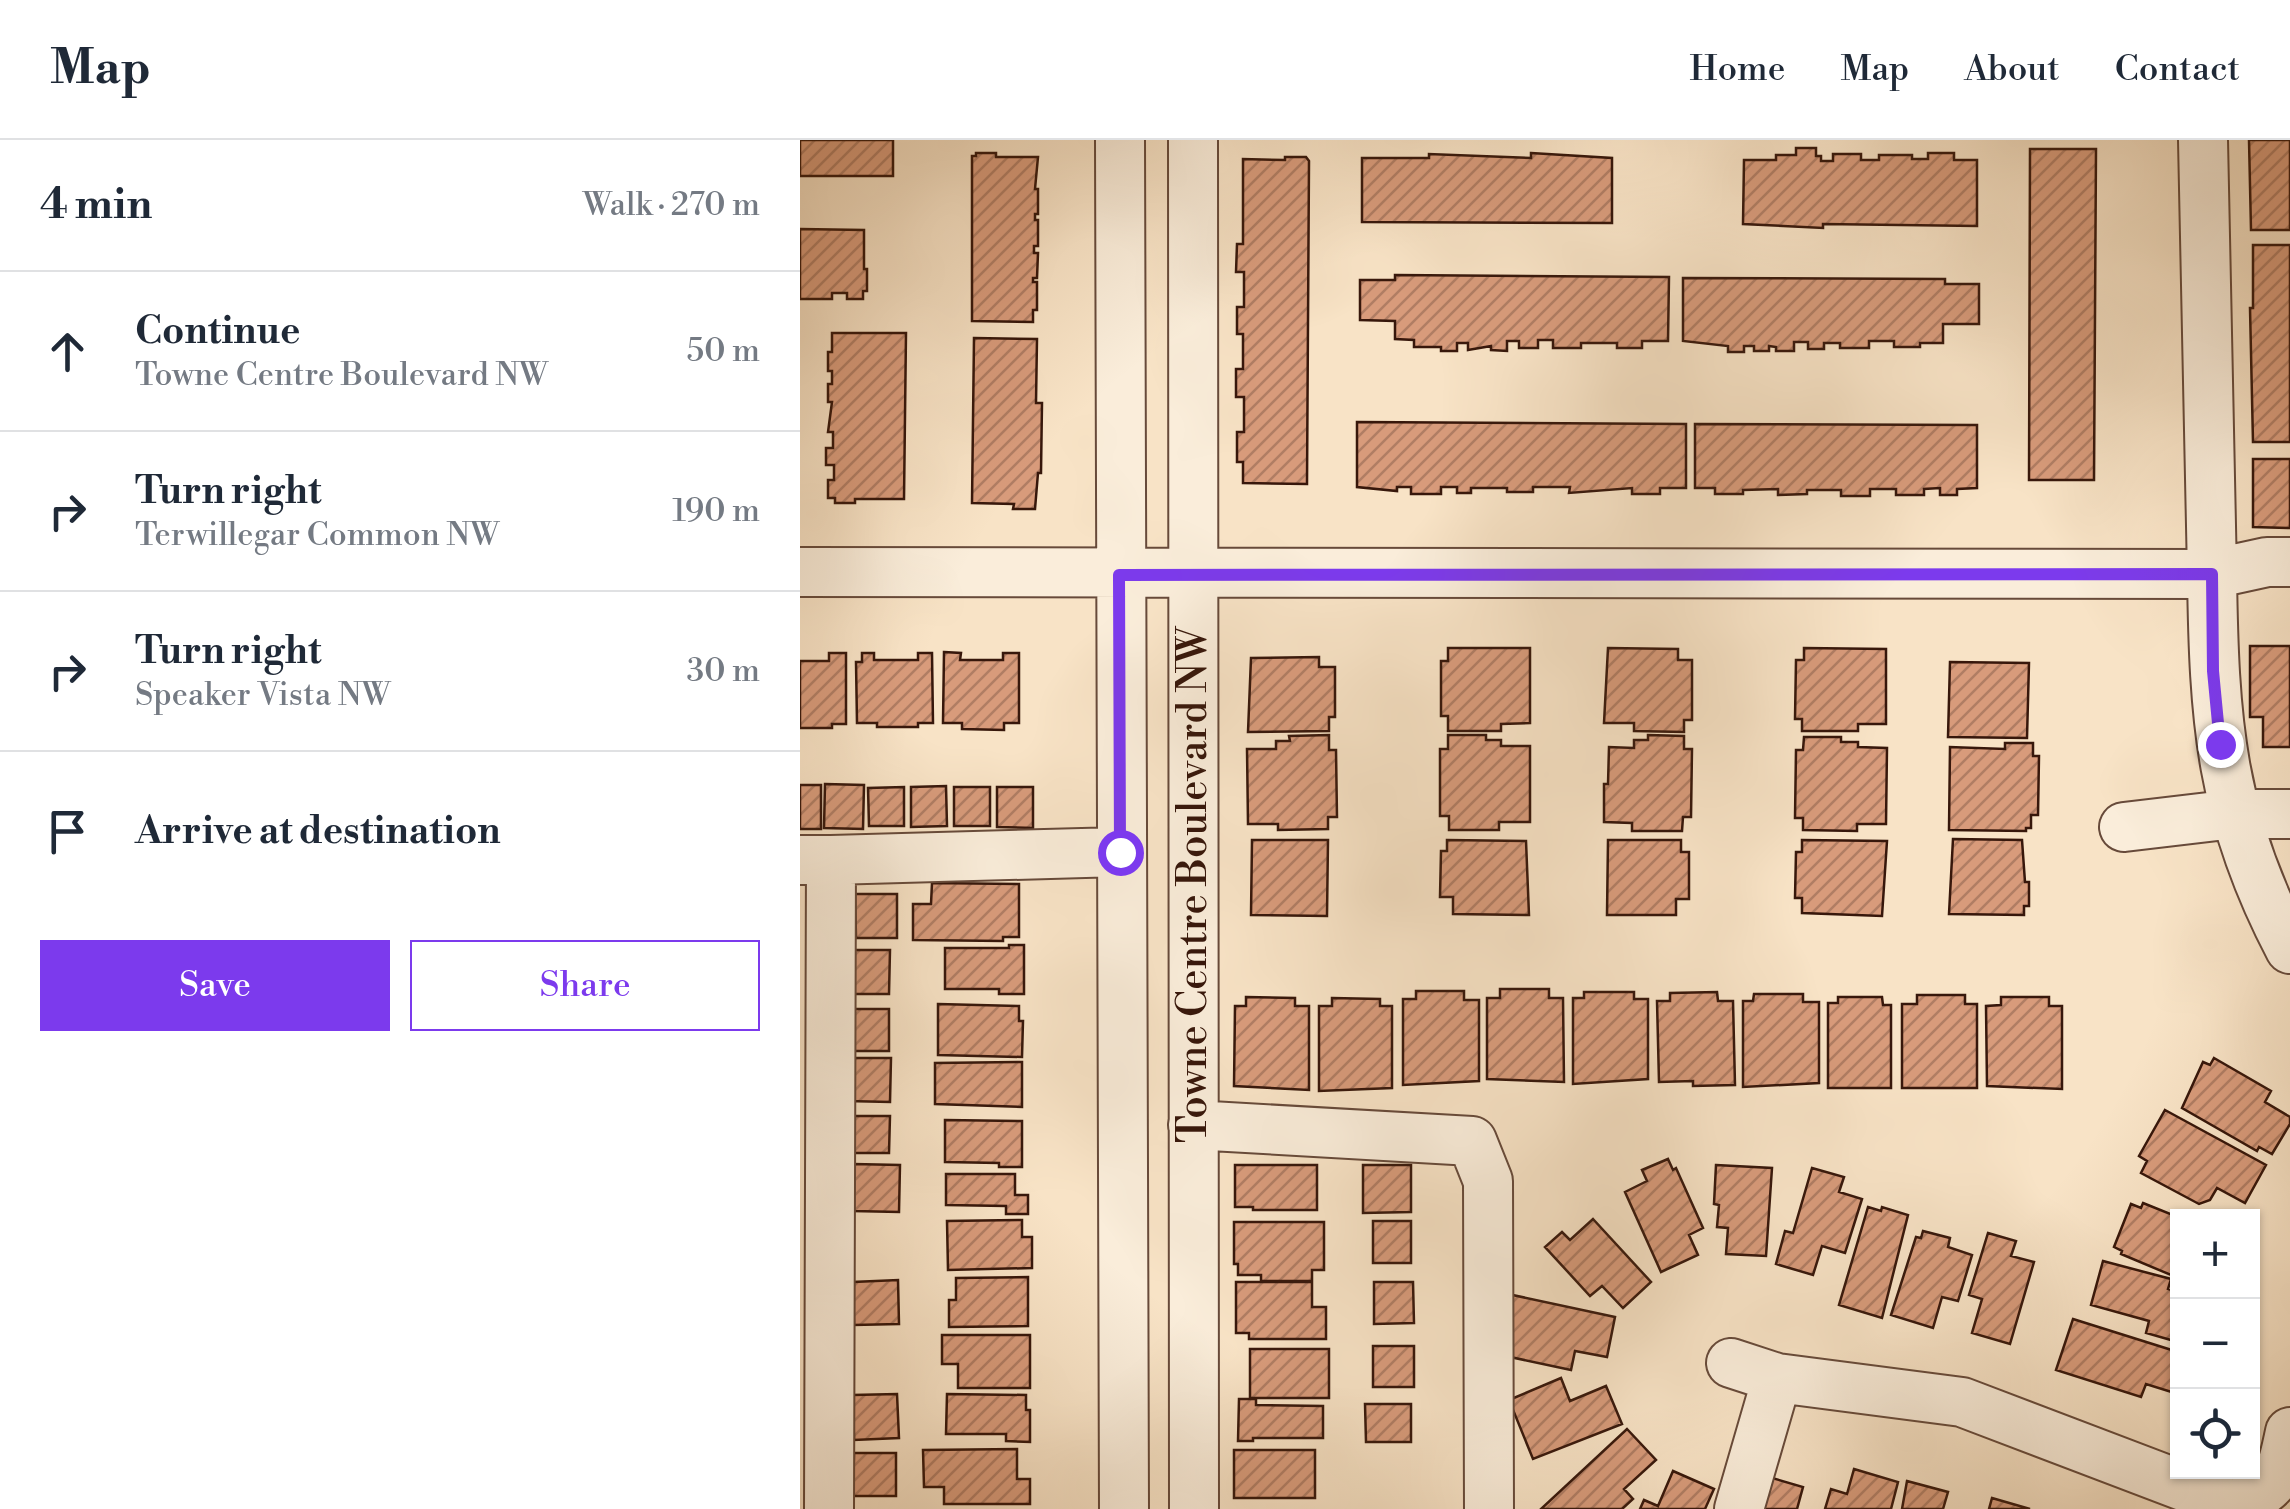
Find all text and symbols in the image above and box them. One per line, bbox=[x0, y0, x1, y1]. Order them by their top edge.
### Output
text: Map bbox=[50, 39, 151, 99]
text: Home bbox=[1689, 48, 1785, 91]
text: Map bbox=[1840, 48, 1909, 91]
text: About bbox=[1964, 48, 2060, 91]
text: Contact bbox=[2115, 48, 2240, 91]
text: 4 min bbox=[40, 179, 152, 232]
text: Walk · 270 m bbox=[583, 185, 760, 225]
text: Continue bbox=[135, 308, 300, 355]
icon: ahead bbox=[40, 324, 95, 379]
text: 50 m bbox=[687, 331, 760, 371]
text: Towne Centre Boulevard NW bbox=[135, 355, 548, 395]
text: Turn right bbox=[135, 468, 321, 515]
icon: right bbox=[40, 484, 95, 539]
text: 190 m bbox=[672, 491, 760, 531]
text: Terwillegar Common NW bbox=[135, 515, 499, 555]
street label: Towne Centre Boulevard NW bbox=[1169, 625, 1219, 1143]
text: Turn right bbox=[135, 628, 321, 675]
icon: right bbox=[40, 644, 95, 699]
text: 30 m bbox=[686, 651, 760, 691]
text: Speaker Vista NW bbox=[135, 675, 391, 715]
route end bbox=[2198, 722, 2244, 768]
icon: arrive bbox=[40, 804, 95, 859]
text: Arrive at destination bbox=[135, 808, 501, 855]
route start bbox=[1098, 830, 1144, 876]
button: Save bbox=[40, 940, 390, 1031]
button: Share bbox=[410, 940, 760, 1031]
map controls bbox=[2170, 1209, 2260, 1479]
button: + bbox=[2170, 1209, 2260, 1299]
button: − bbox=[2170, 1299, 2260, 1389]
button: locate bbox=[2170, 1389, 2260, 1479]

